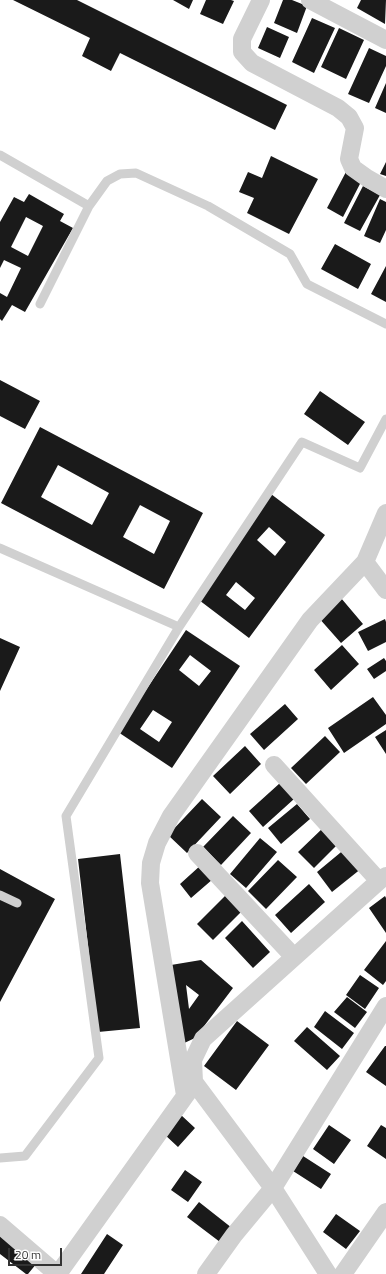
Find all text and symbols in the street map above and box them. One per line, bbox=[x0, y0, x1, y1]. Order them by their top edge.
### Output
scale bar bbox=[10, 1240, 64, 1266]
text: 20 m bbox=[15, 1245, 41, 1264]

